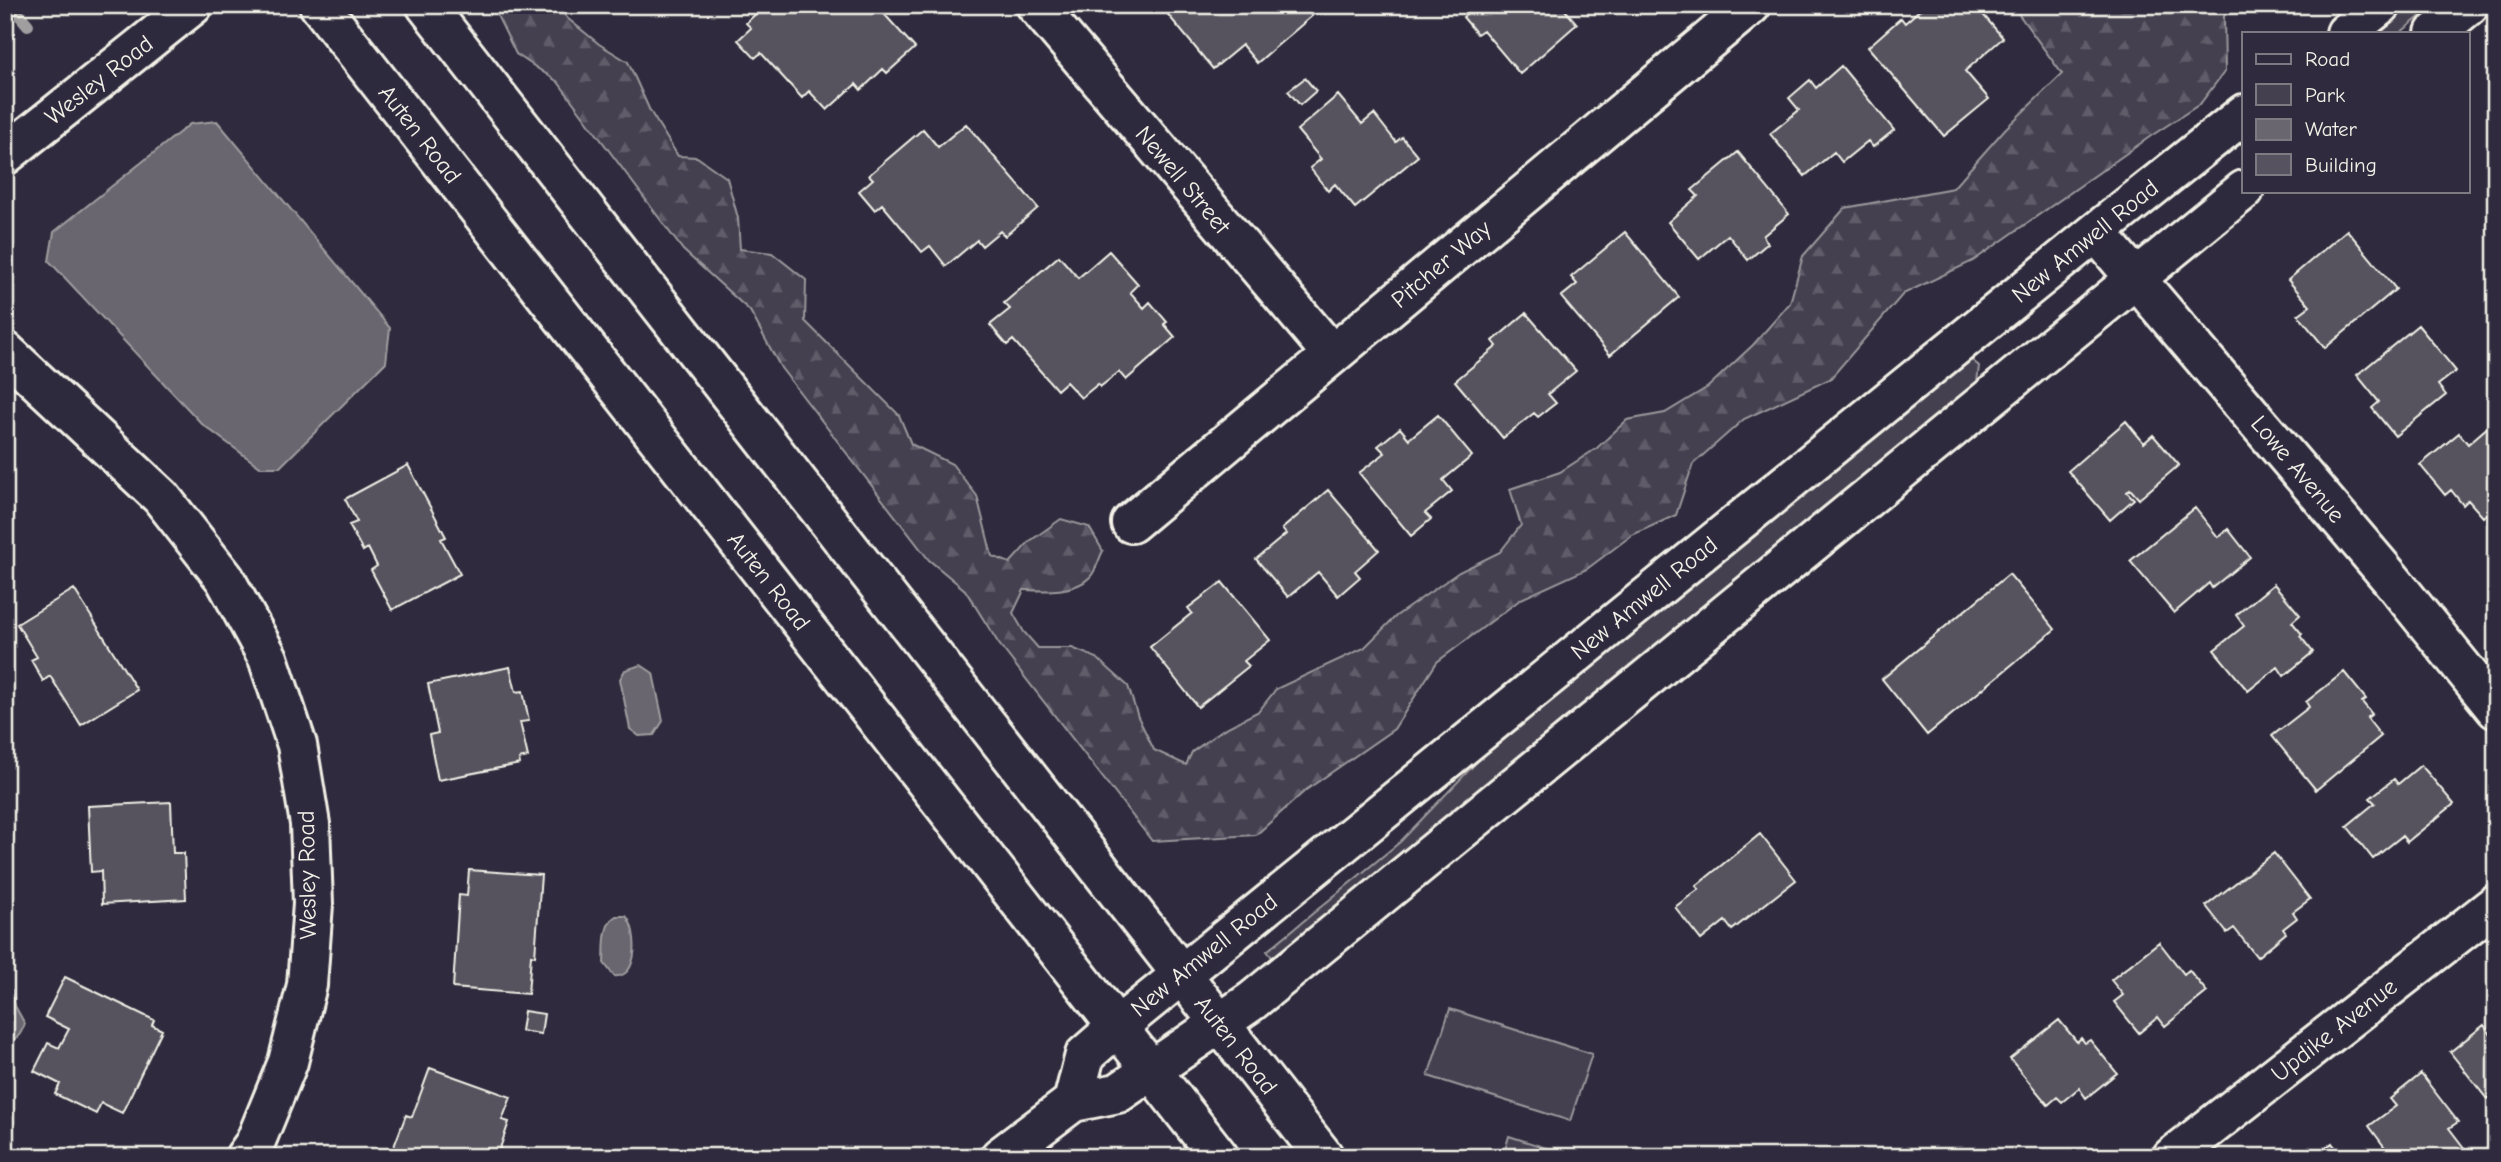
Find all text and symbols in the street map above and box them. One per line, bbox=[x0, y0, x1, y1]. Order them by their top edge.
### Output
street label: Wesley Road bbox=[40, 29, 158, 131]
legend bbox=[2242, 32, 2470, 192]
text: Road bbox=[2305, 47, 2350, 71]
street label: Auten Road bbox=[373, 79, 467, 189]
text: Park bbox=[2305, 83, 2345, 107]
text: Water bbox=[2305, 117, 2358, 141]
street label: Newell Street bbox=[1130, 120, 1237, 241]
text: Building bbox=[2305, 153, 2377, 177]
street label: New Amwell Road bbox=[2006, 173, 2164, 309]
street label: Pitcher Way bbox=[1386, 214, 1497, 314]
street label: Lowe Avenue bbox=[2245, 410, 2351, 528]
street label: Auten Road bbox=[722, 526, 816, 636]
street label: New Amwell Road bbox=[1565, 530, 1723, 666]
street label: Wesley Road bbox=[292, 810, 322, 940]
street label: New Amwell Road bbox=[1125, 887, 1283, 1023]
street label: Updike Avenue bbox=[2266, 972, 2402, 1088]
street label: Auten Road bbox=[1189, 990, 1283, 1100]

